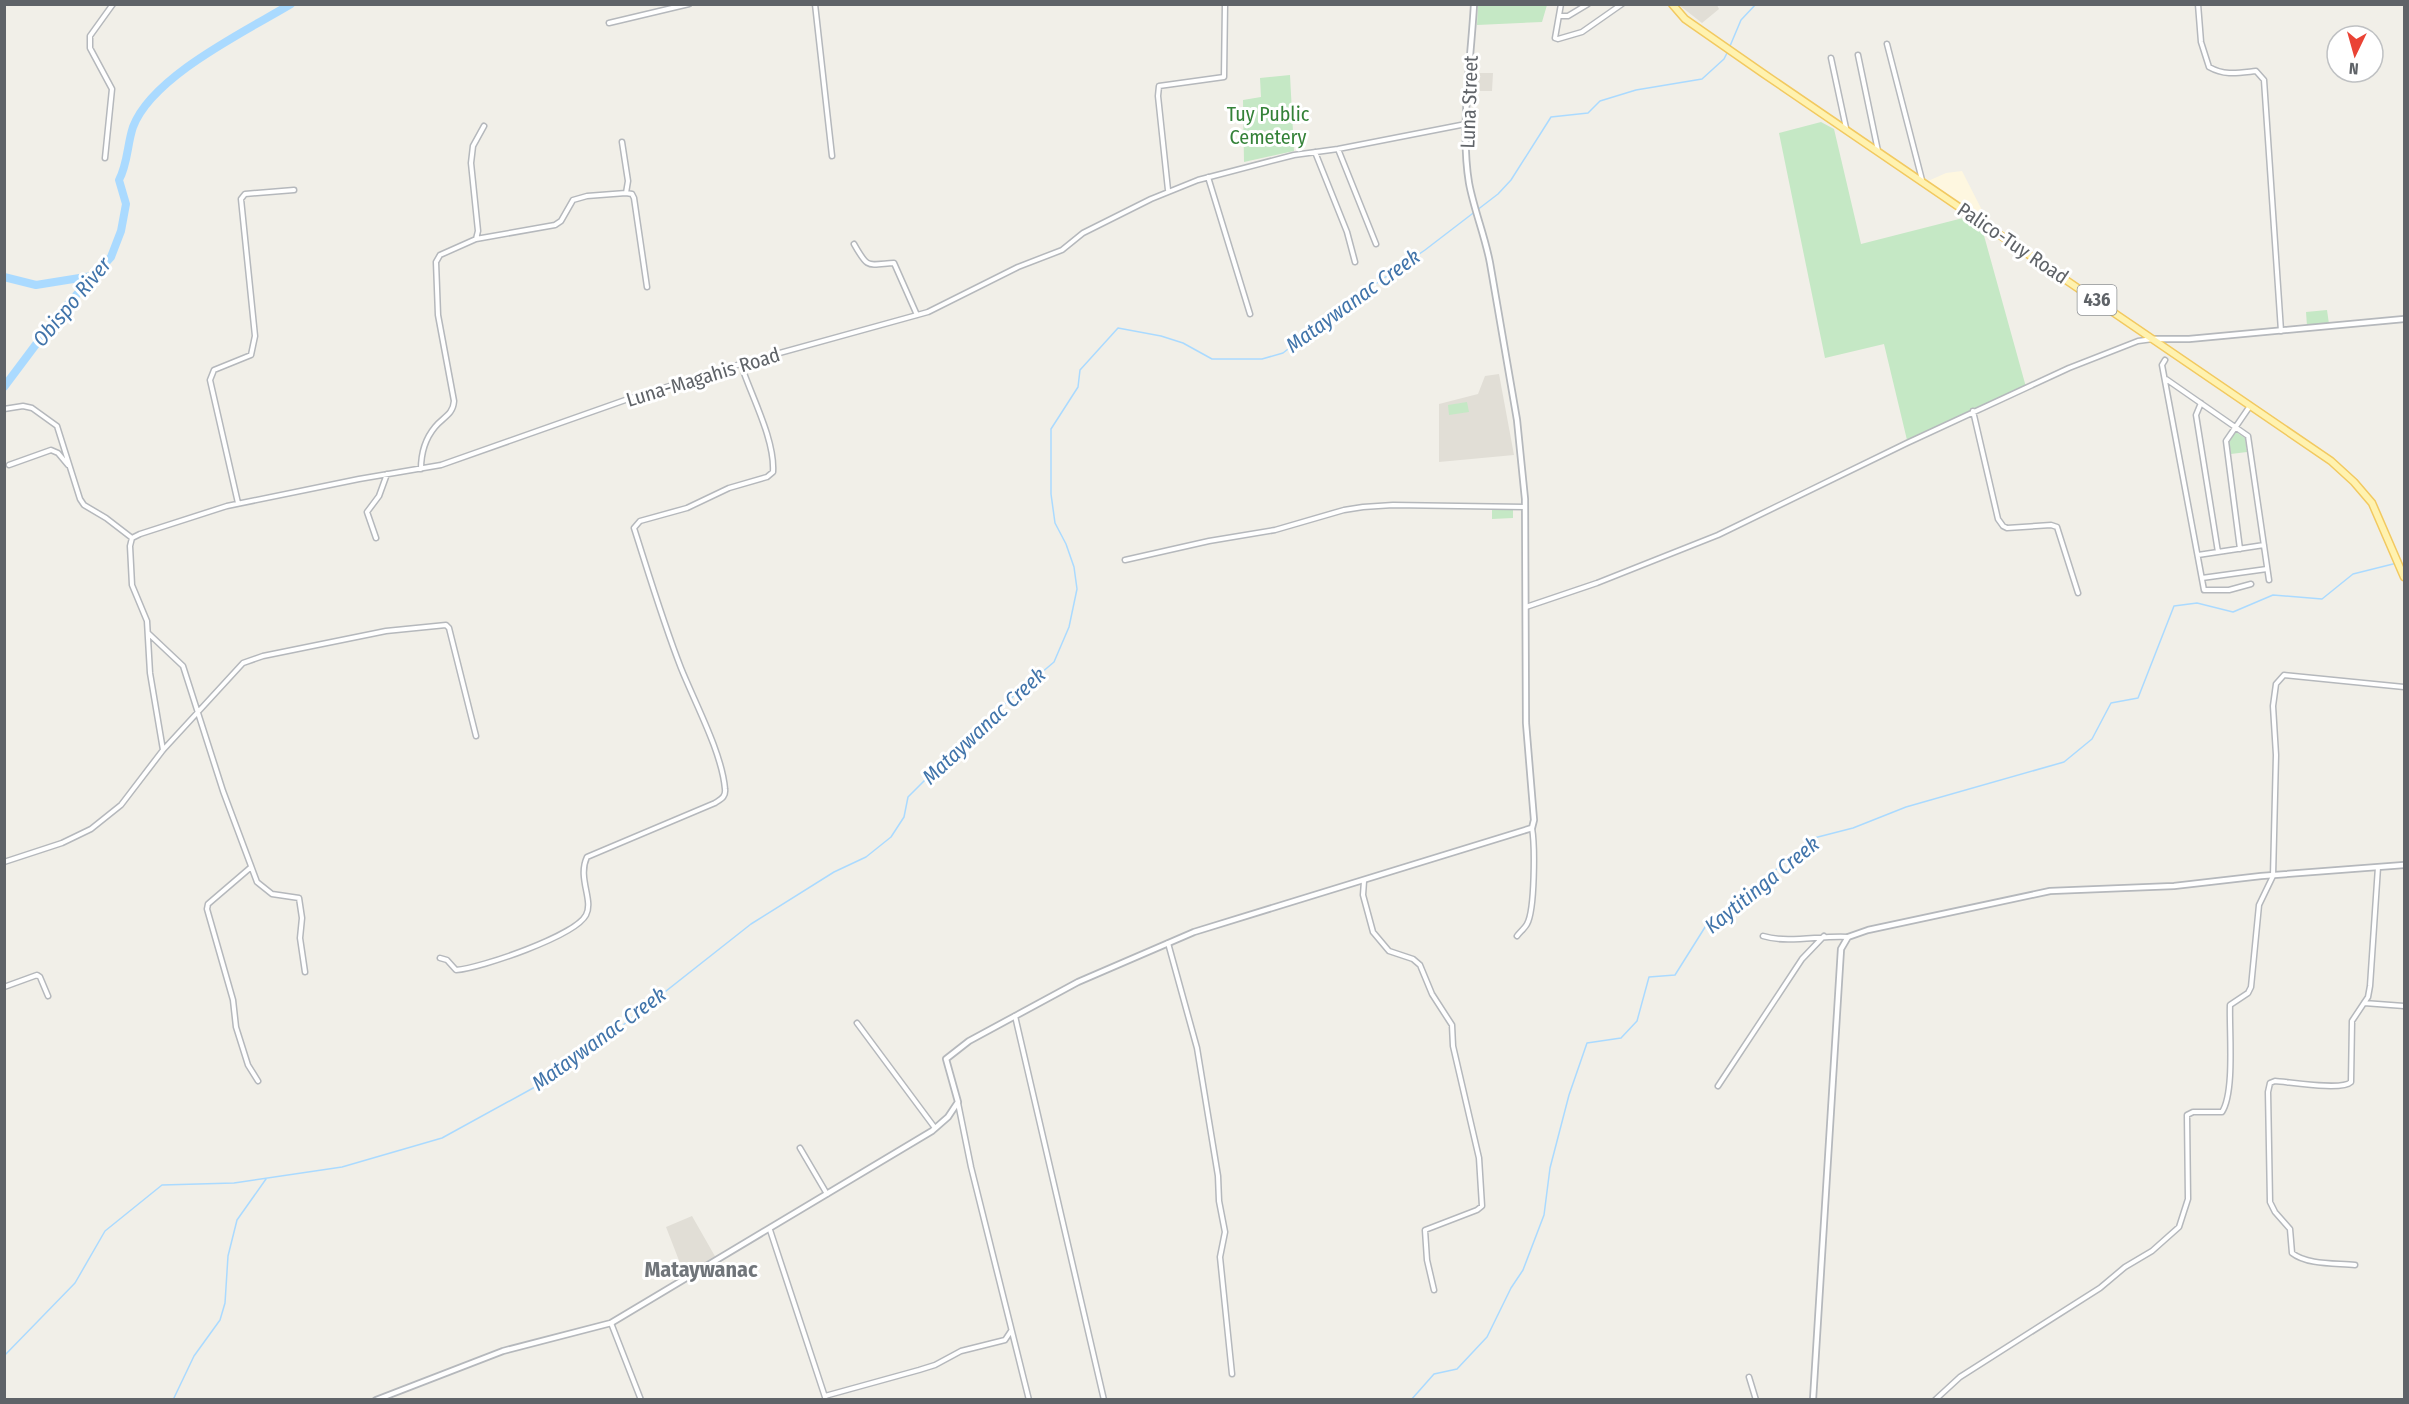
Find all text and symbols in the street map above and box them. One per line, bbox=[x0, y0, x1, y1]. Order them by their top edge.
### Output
north arrow bbox=[2325, 24, 2385, 84]
street label: Luna Street bbox=[1455, 55, 1483, 149]
text: N bbox=[2348, 59, 2359, 78]
park label: Tuy Public Cemetery bbox=[1227, 102, 1310, 149]
street label: Palico-Tuy Road bbox=[1953, 197, 2073, 289]
water label: Mataywanac Creek bbox=[1281, 244, 1425, 358]
water label: Obispo River bbox=[27, 252, 117, 352]
road number: 436 bbox=[2078, 285, 2116, 315]
street label: Luna-Magahis Road bbox=[623, 342, 783, 412]
water label: Mataywanac Creek bbox=[917, 662, 1051, 790]
water label: Kaytitinga Creek bbox=[1699, 831, 1825, 939]
water label: Mataywanac Creek bbox=[527, 982, 671, 1096]
district label: Mataywanac bbox=[644, 1256, 758, 1283]

